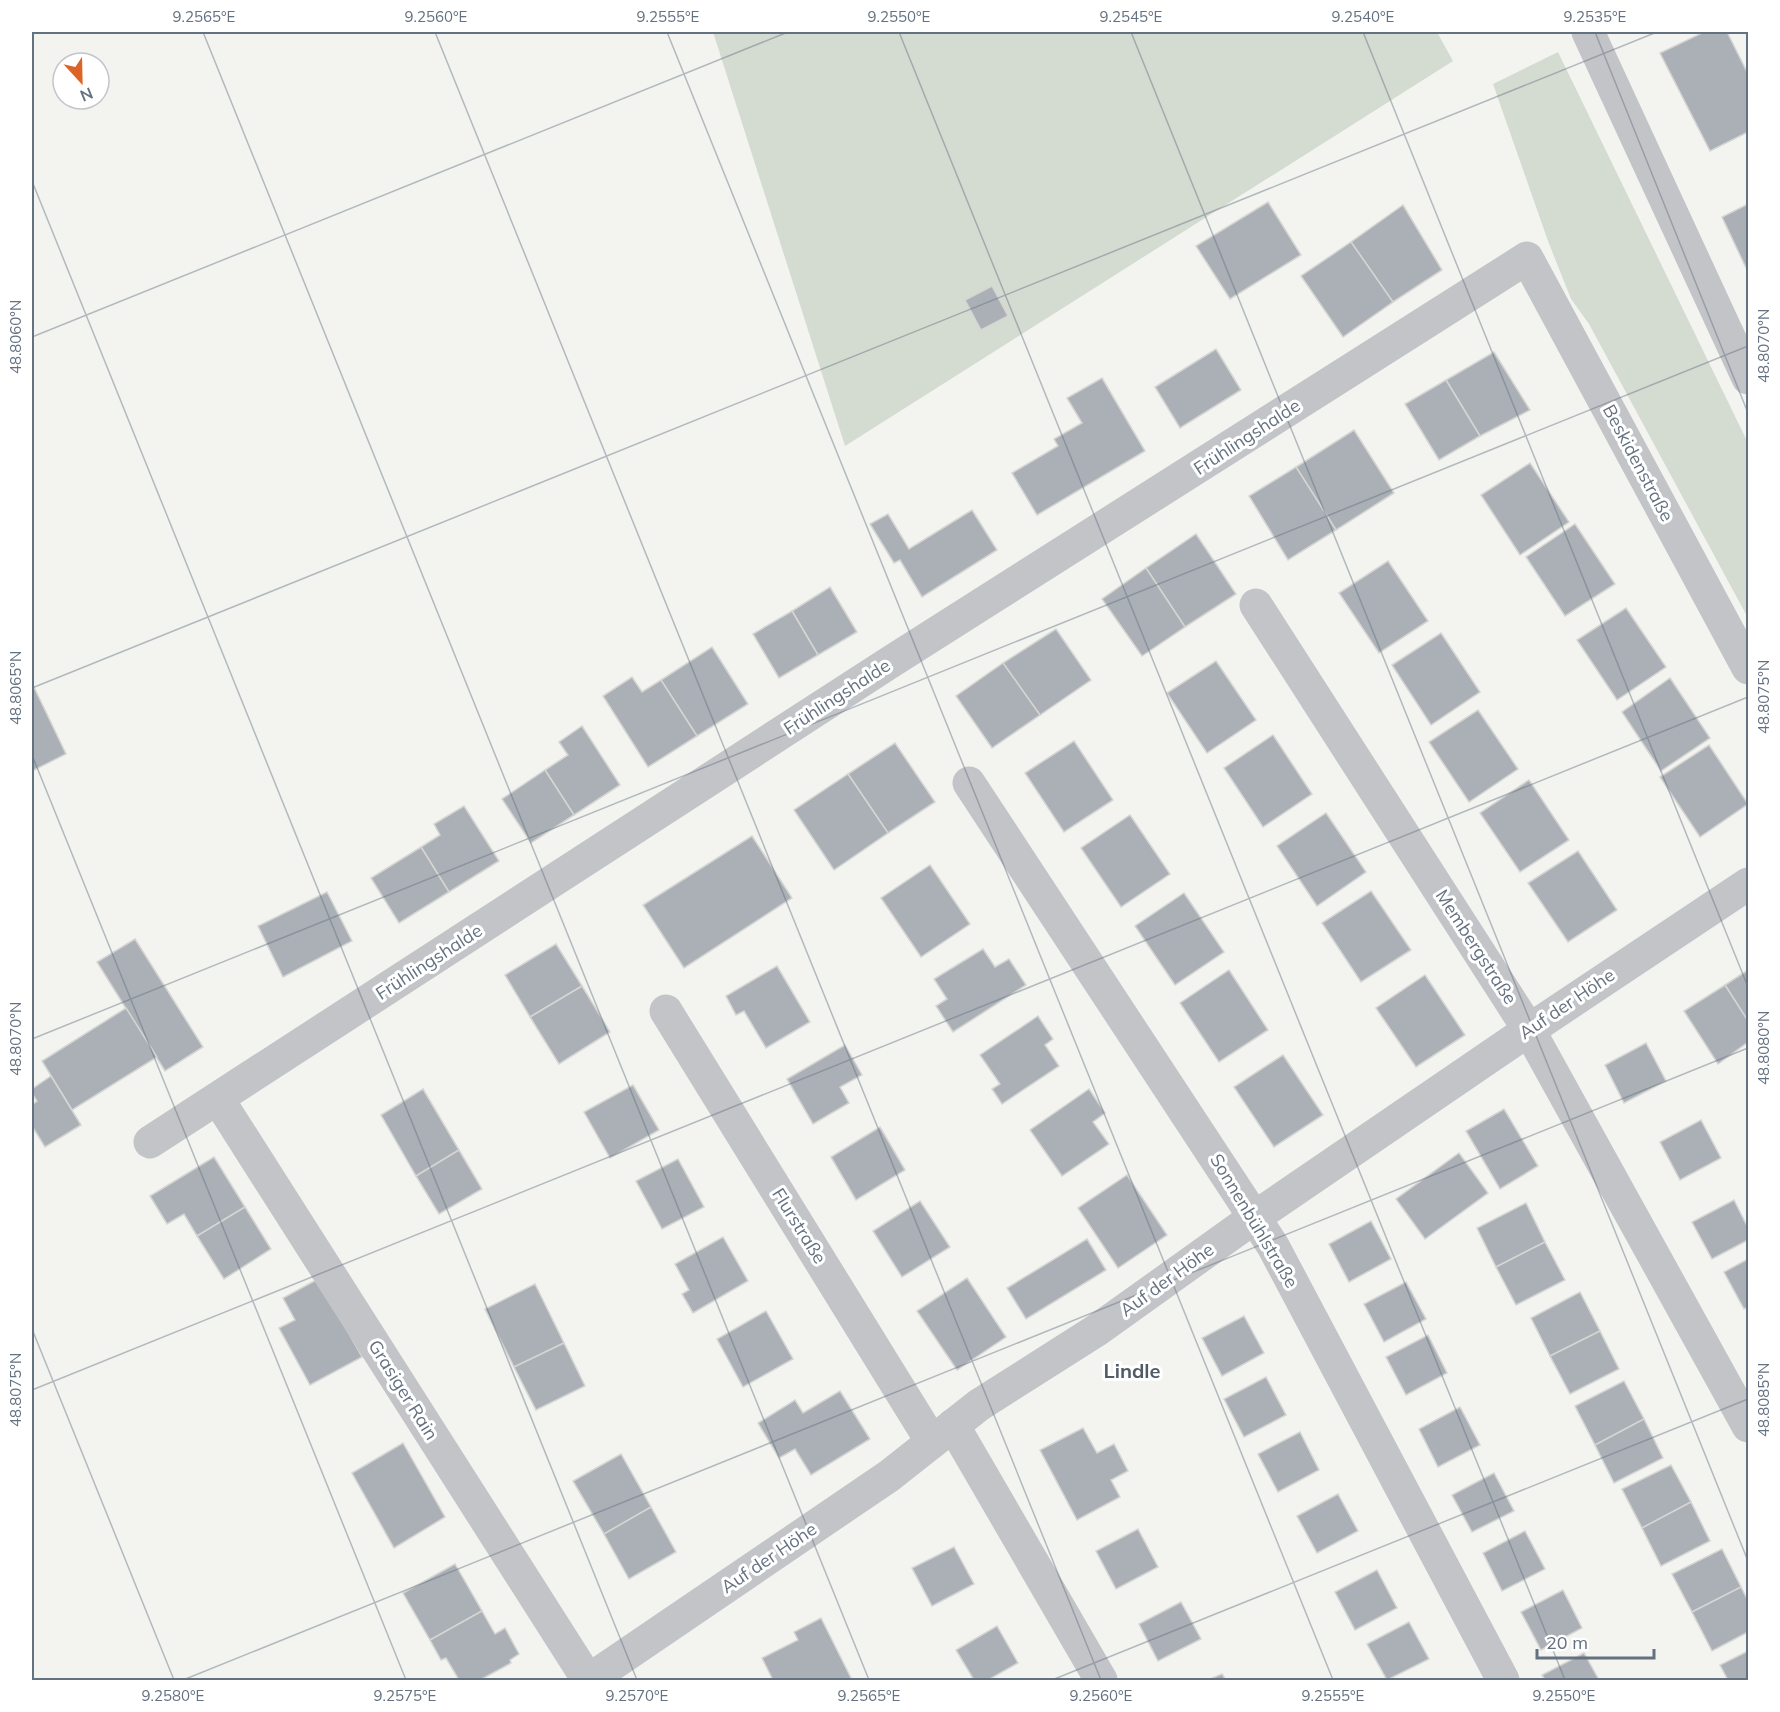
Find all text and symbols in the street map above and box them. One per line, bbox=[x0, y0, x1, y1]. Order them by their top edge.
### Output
text: 9.2565°E bbox=[173, 7, 236, 26]
text: 9.2560°E bbox=[405, 7, 468, 26]
text: 9.2555°E bbox=[637, 7, 700, 26]
text: 9.2550°E bbox=[868, 7, 931, 26]
text: 9.2545°E bbox=[1100, 7, 1163, 26]
text: 9.2540°E bbox=[1332, 7, 1395, 26]
text: 9.2535°E bbox=[1564, 7, 1627, 26]
north arrow bbox=[51, 51, 111, 111]
text: N bbox=[77, 83, 96, 106]
text: 48.8060°N bbox=[6, 300, 25, 374]
text: 48.8070°N bbox=[1754, 309, 1773, 383]
street label: Frühlingshalde bbox=[1189, 394, 1304, 480]
street label: Beskidenstraße bbox=[1598, 400, 1679, 525]
text: 48.8065°N bbox=[6, 651, 25, 725]
street label: Frühlingshalde bbox=[779, 654, 894, 740]
text: 48.8075°N bbox=[1754, 660, 1773, 734]
street label: Membergstraße bbox=[1431, 885, 1522, 1009]
street label: Frühlingshalde bbox=[371, 919, 486, 1005]
street label: Auf der Höhe bbox=[1514, 963, 1619, 1044]
text: 48.8070°N bbox=[6, 1002, 25, 1076]
text: 48.8080°N bbox=[1754, 1011, 1773, 1085]
street label: Sonnenbühlstraße bbox=[1205, 1149, 1304, 1292]
street label: Flurstraße bbox=[767, 1184, 832, 1268]
street label: Auf der Höhe bbox=[1115, 1238, 1218, 1321]
street label: Grasiger Rain bbox=[364, 1335, 443, 1444]
text: 48.8075°N bbox=[6, 1353, 25, 1427]
district label: Lindle bbox=[1103, 1358, 1161, 1383]
text: 48.8085°N bbox=[1754, 1363, 1773, 1437]
street label: Auf der Höhe bbox=[716, 1517, 821, 1598]
scale bar bbox=[1537, 1622, 1654, 1660]
text: 20 m bbox=[1546, 1631, 1588, 1654]
text: 9.2580°E bbox=[142, 1686, 205, 1705]
text: 9.2575°E bbox=[374, 1686, 437, 1705]
text: 9.2570°E bbox=[606, 1686, 669, 1705]
text: 9.2565°E bbox=[838, 1686, 901, 1705]
text: 9.2560°E bbox=[1070, 1686, 1133, 1705]
text: 9.2555°E bbox=[1302, 1686, 1365, 1705]
text: 9.2550°E bbox=[1533, 1686, 1596, 1705]

